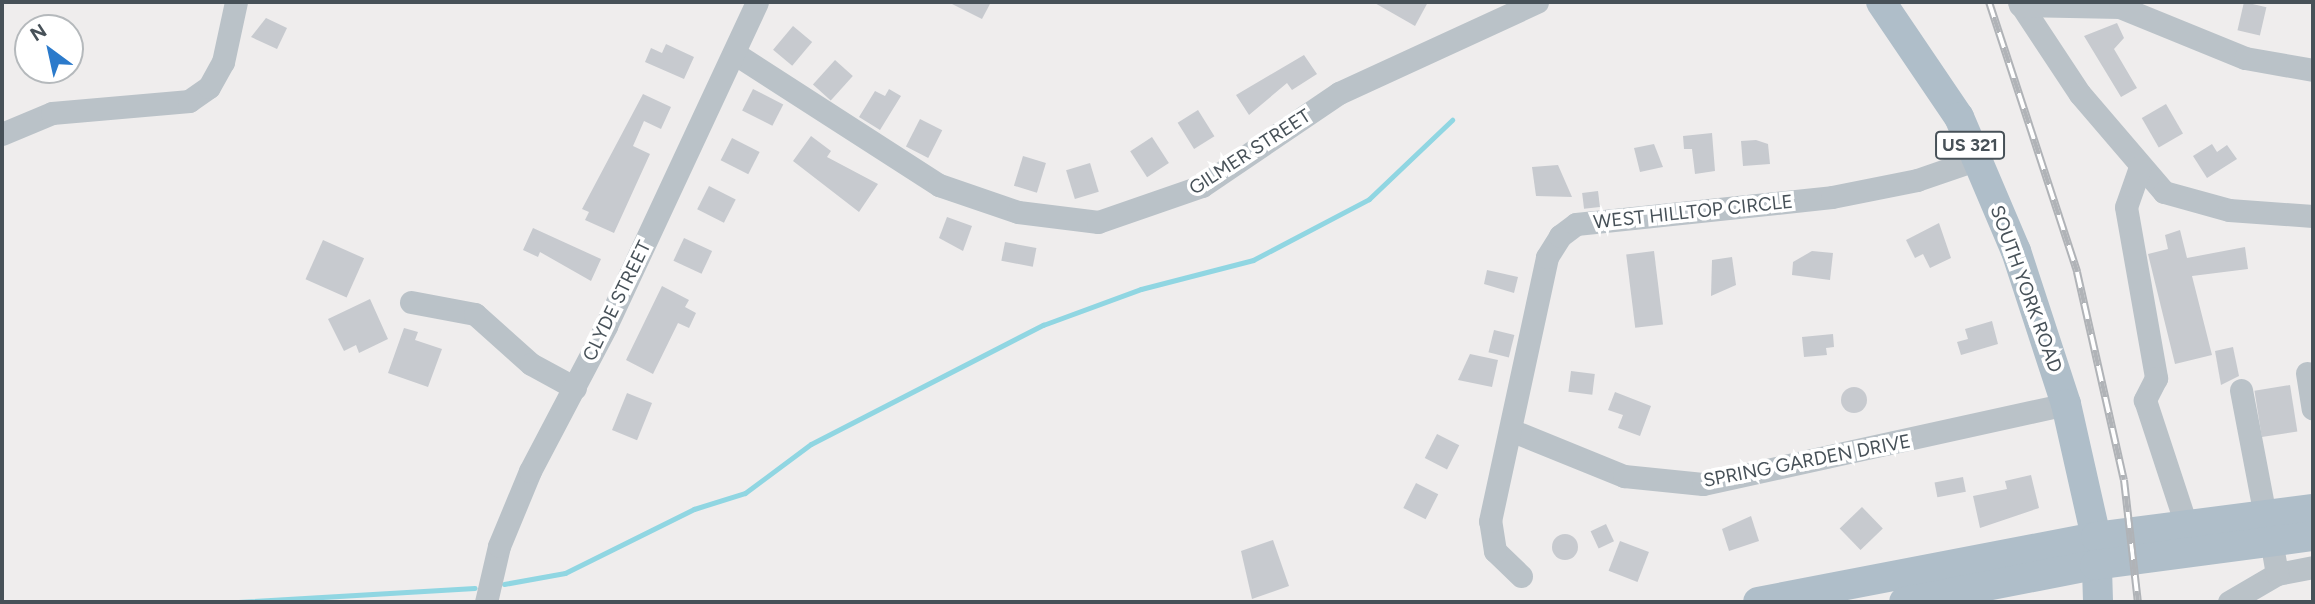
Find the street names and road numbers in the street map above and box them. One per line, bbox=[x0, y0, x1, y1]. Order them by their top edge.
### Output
street label: GILMER STREET bbox=[1185, 104, 1315, 200]
road number: US 321 bbox=[1935, 130, 2005, 160]
street label: WEST HILLTOP CIRCLE bbox=[1592, 190, 1794, 234]
street label: SOUTH YORK ROAD bbox=[1985, 202, 2067, 376]
street label: CLYDE STREET bbox=[578, 237, 656, 365]
street label: SPRING GARDEN DRIVE bbox=[1701, 430, 1913, 492]

